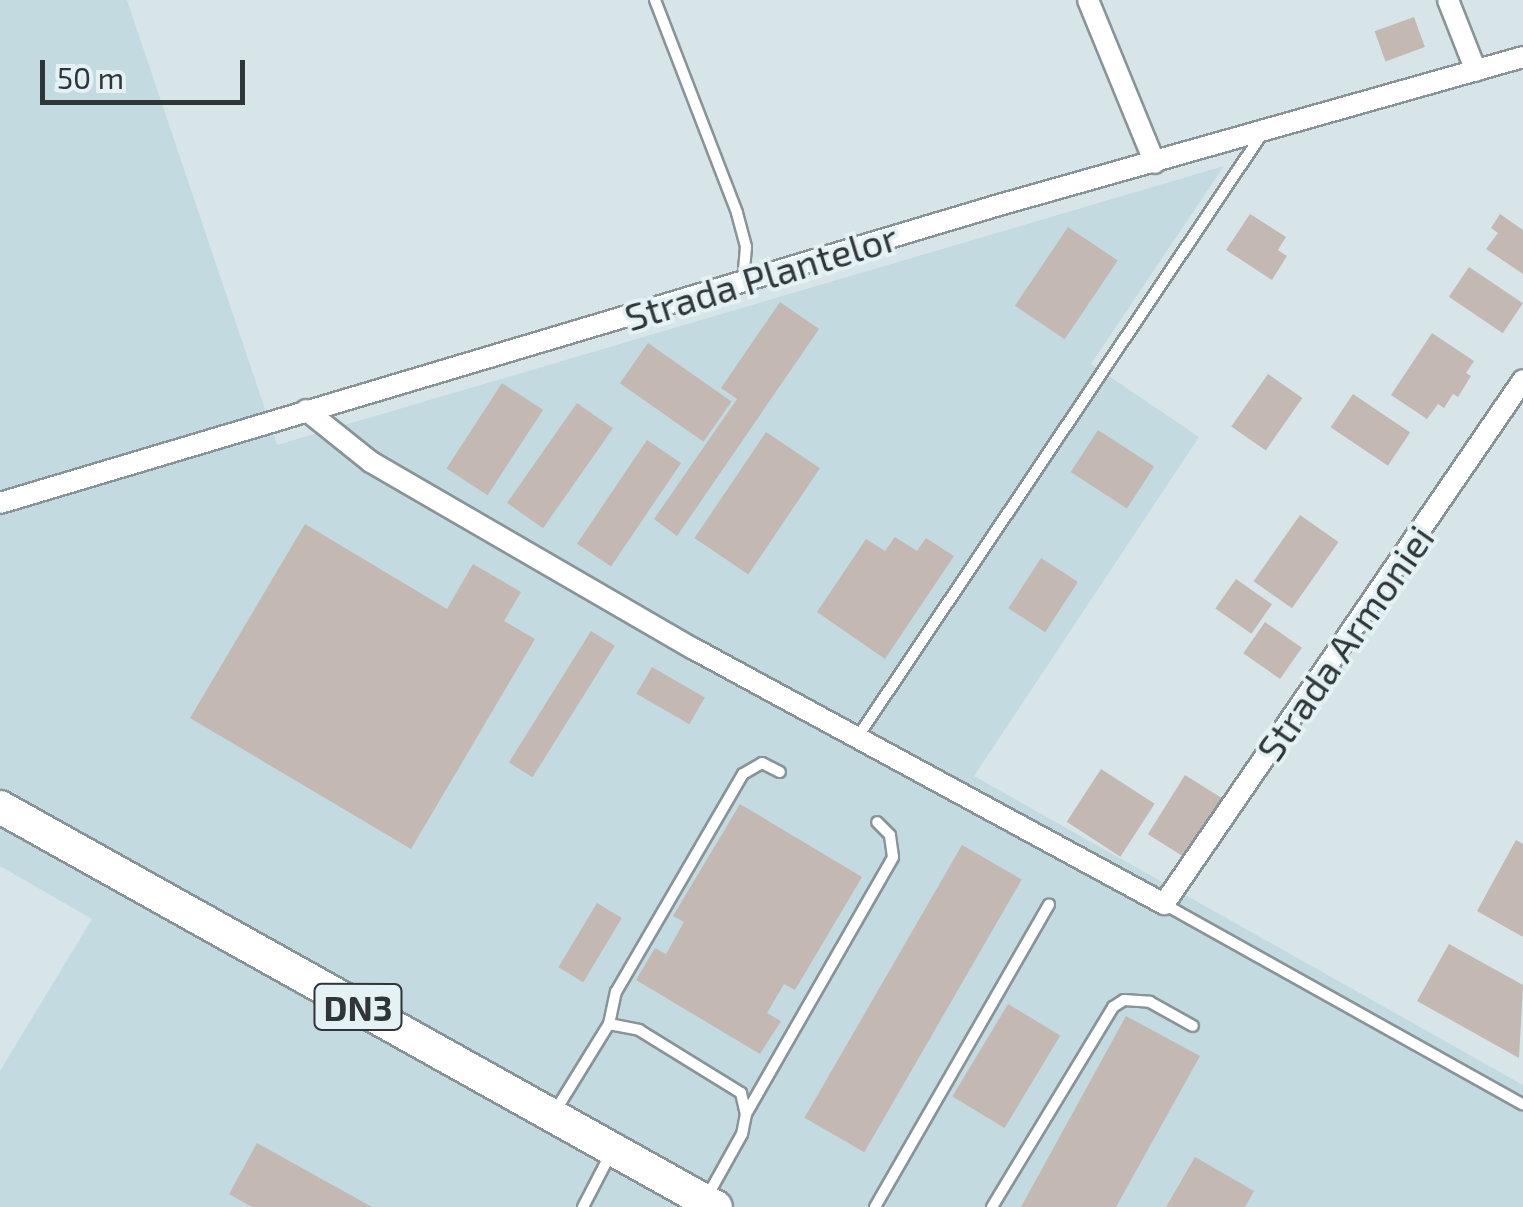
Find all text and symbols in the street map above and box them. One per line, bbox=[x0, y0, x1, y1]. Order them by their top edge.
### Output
scale bar bbox=[45, 40, 250, 102]
text: 50 m bbox=[57, 59, 124, 95]
street label: Strada Plantelor bbox=[619, 214, 903, 340]
street label: Strada Armoniei bbox=[1247, 516, 1443, 770]
road number: DN3 bbox=[313, 977, 403, 1037]

